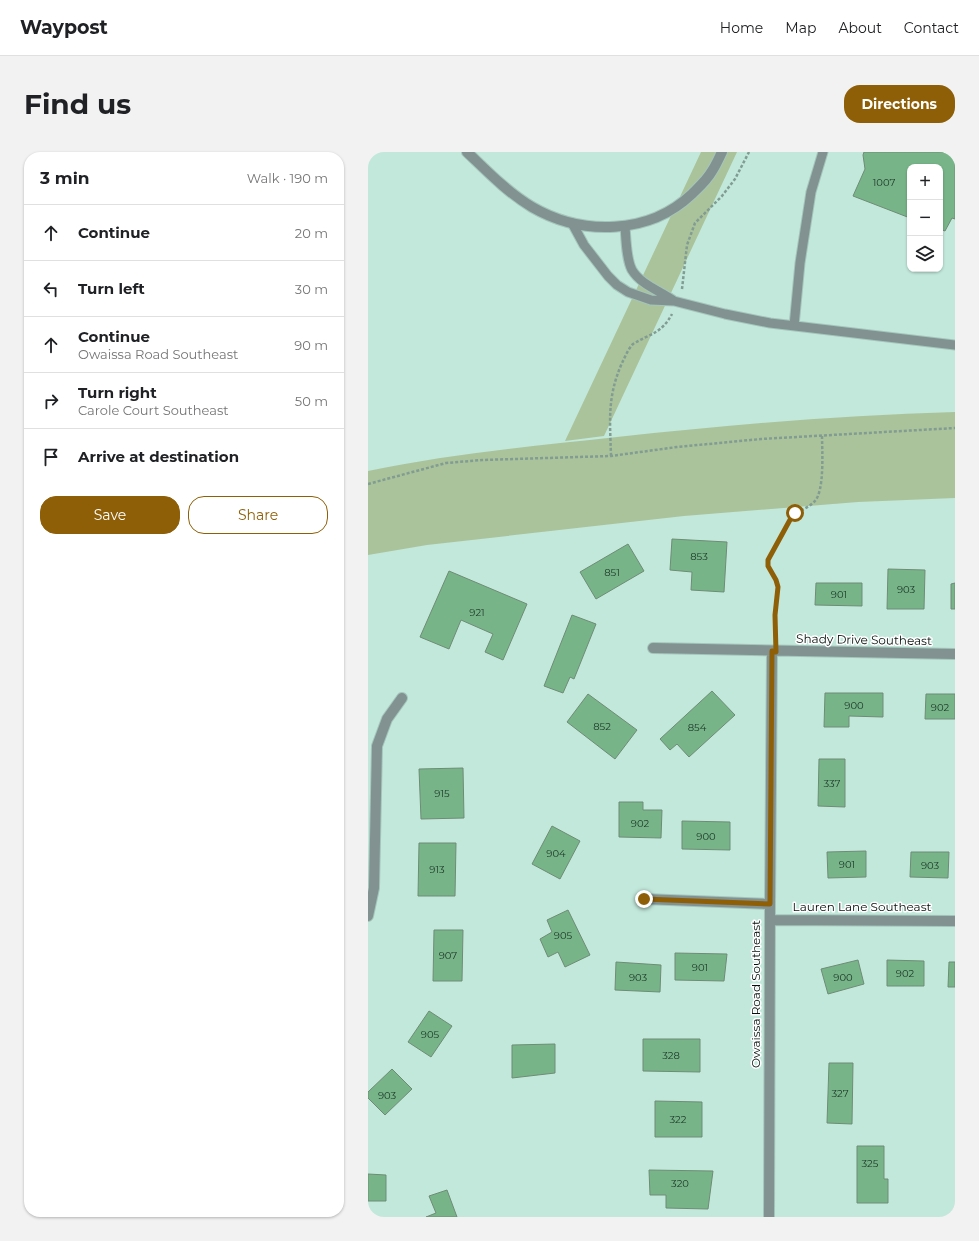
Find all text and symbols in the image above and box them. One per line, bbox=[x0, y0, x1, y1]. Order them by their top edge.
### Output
text: Waypost bbox=[20, 16, 108, 39]
text: Home bbox=[720, 19, 763, 37]
text: Map bbox=[785, 19, 816, 37]
text: About bbox=[838, 19, 882, 37]
text: Contact bbox=[904, 19, 959, 37]
button: Directions bbox=[844, 85, 955, 123]
text: Find us bbox=[24, 87, 131, 121]
map controls bbox=[907, 164, 943, 272]
button: + bbox=[907, 164, 943, 200]
text: 3 min bbox=[40, 168, 90, 188]
text: Walk · 190 m bbox=[247, 170, 328, 186]
house number: 1007 bbox=[873, 176, 895, 189]
button: − bbox=[907, 200, 943, 236]
icon: ahead bbox=[40, 222, 62, 244]
text: Continue bbox=[78, 223, 150, 242]
text: 20 m bbox=[295, 225, 328, 241]
button: layers bbox=[907, 236, 943, 272]
icon: left bbox=[40, 278, 62, 300]
text: Turn left bbox=[78, 279, 145, 298]
text: 30 m bbox=[295, 281, 328, 297]
text: Continue bbox=[78, 327, 150, 346]
icon: ahead bbox=[40, 334, 62, 356]
text: 90 m bbox=[294, 337, 328, 353]
text: Owaissa Road Southeast bbox=[78, 346, 238, 362]
text: Turn right bbox=[78, 383, 157, 402]
icon: right bbox=[40, 390, 62, 412]
text: 50 m bbox=[295, 393, 328, 409]
text: Carole Court Southeast bbox=[78, 402, 229, 418]
icon: arrive bbox=[40, 446, 62, 468]
text: Arrive at destination bbox=[78, 447, 239, 466]
button: Save bbox=[40, 496, 180, 534]
button: Share bbox=[188, 496, 328, 534]
route start bbox=[786, 504, 804, 522]
house number: 853 bbox=[690, 550, 708, 563]
house number: 851 bbox=[604, 566, 620, 579]
house number: 903 bbox=[897, 583, 915, 596]
house number: 901 bbox=[831, 588, 847, 601]
house number: 921 bbox=[469, 606, 485, 619]
street label: Shady Drive Southeast bbox=[796, 631, 932, 648]
house number: 900 bbox=[844, 699, 864, 712]
house number: 902 bbox=[931, 701, 950, 714]
house number: 852 bbox=[593, 720, 611, 733]
house number: 854 bbox=[688, 721, 707, 734]
house number: 337 bbox=[824, 777, 841, 790]
house number: 915 bbox=[434, 787, 450, 800]
house number: 902 bbox=[631, 817, 650, 830]
house number: 900 bbox=[696, 830, 716, 843]
house number: 904 bbox=[546, 847, 566, 860]
house number: 901 bbox=[839, 858, 855, 871]
house number: 903 bbox=[921, 859, 939, 872]
house number: 913 bbox=[429, 863, 445, 876]
route end bbox=[635, 890, 653, 908]
street label: Lauren Lane Southeast bbox=[793, 899, 932, 914]
street label: Owaissa Road Southeast bbox=[748, 920, 763, 1068]
house number: 905 bbox=[554, 929, 573, 942]
house number: 907 bbox=[439, 949, 457, 962]
house number: 901 bbox=[692, 961, 708, 974]
house number: 902 bbox=[896, 967, 915, 980]
house number: 903 bbox=[629, 971, 647, 984]
house number: 900 bbox=[833, 971, 853, 984]
house number: 905 bbox=[421, 1028, 440, 1041]
house number: 328 bbox=[662, 1049, 680, 1062]
house number: 327 bbox=[831, 1087, 849, 1100]
house number: 903 bbox=[378, 1089, 396, 1102]
house number: 322 bbox=[670, 1113, 687, 1126]
house number: 325 bbox=[862, 1157, 879, 1170]
house number: 320 bbox=[671, 1177, 689, 1190]

